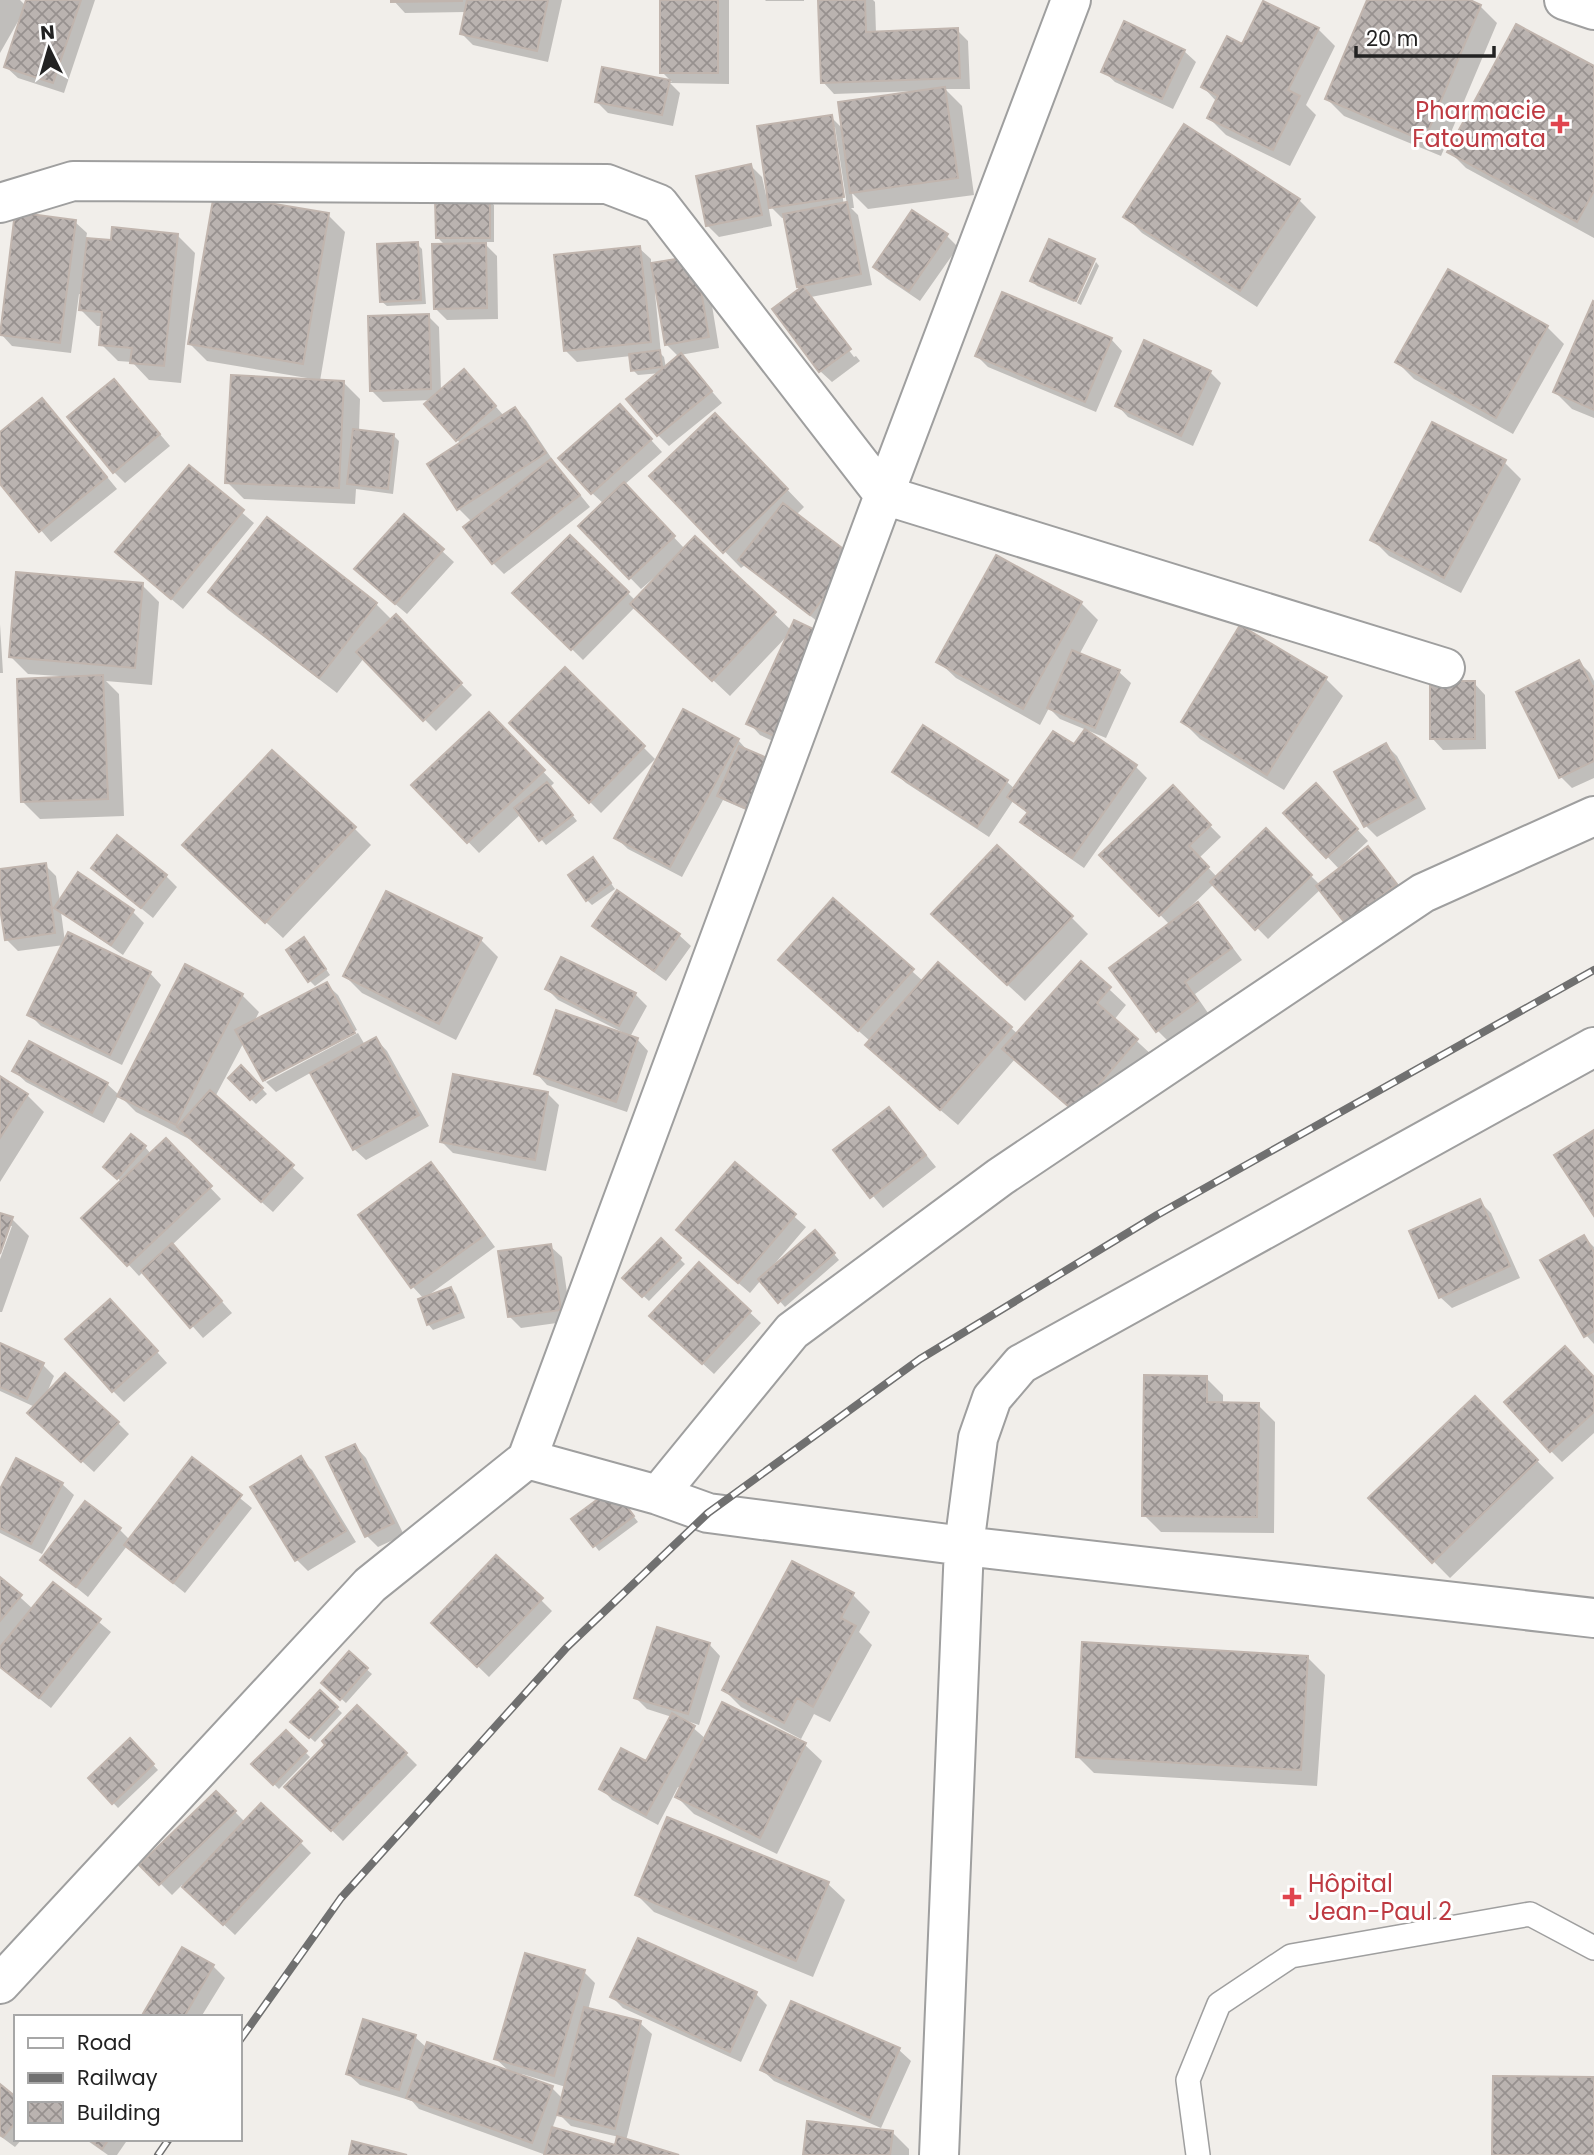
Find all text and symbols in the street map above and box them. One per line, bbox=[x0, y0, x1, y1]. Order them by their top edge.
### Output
north arrow bbox=[14, 14, 84, 84]
scale bar bbox=[1356, 14, 1494, 58]
text: N bbox=[39, 18, 56, 47]
text: 20 m bbox=[1366, 24, 1419, 53]
place label: Pharmacie Fatoumata bbox=[1412, 94, 1546, 155]
marker: Pharmacie Fatoumata bbox=[1552, 116, 1568, 132]
place label: Hôpital Jean-Paul 2 bbox=[1308, 1867, 1452, 1928]
marker: Hôpital Jean-Paul 2 bbox=[1282, 1887, 1302, 1907]
legend bbox=[14, 2015, 242, 2141]
text: Road bbox=[77, 2028, 132, 2057]
text: Railway bbox=[77, 2063, 158, 2092]
text: Building bbox=[77, 2098, 161, 2127]

